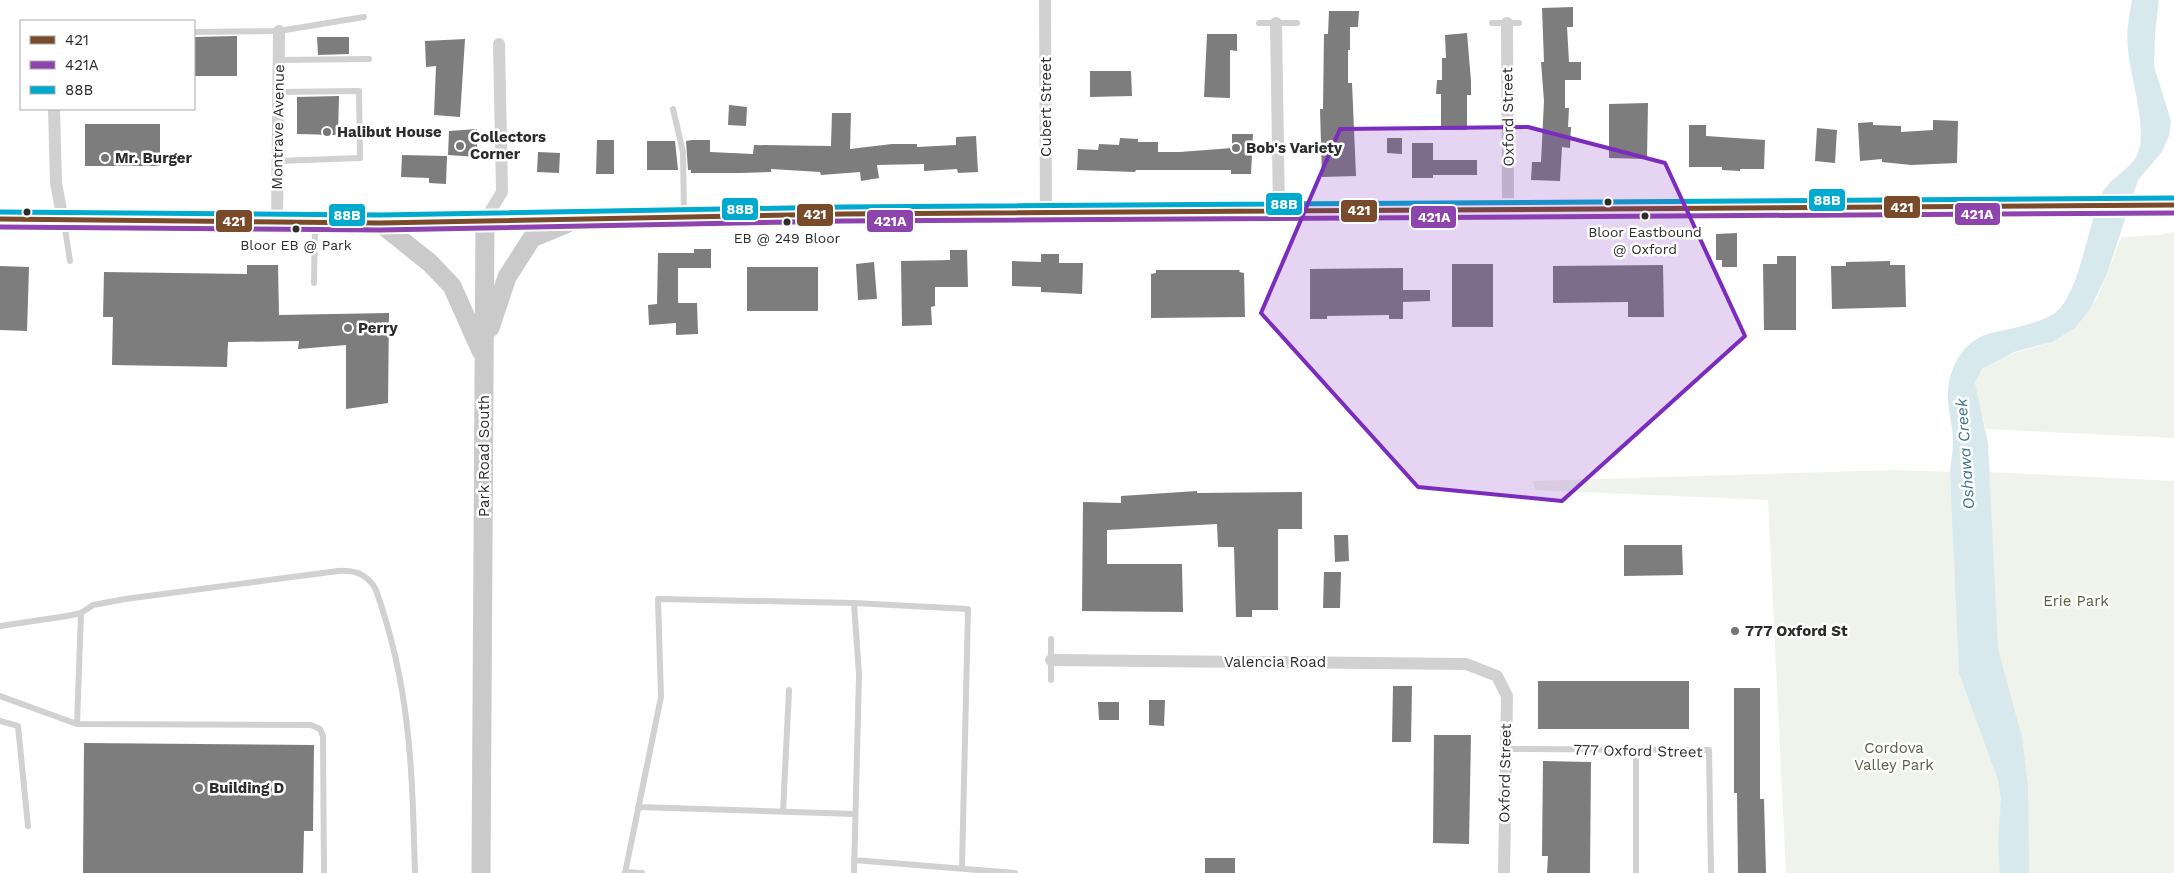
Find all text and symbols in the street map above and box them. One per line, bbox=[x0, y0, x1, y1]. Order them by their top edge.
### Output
legend bbox=[20, 20, 195, 110]
text: 421 bbox=[65, 31, 89, 49]
text: 421A bbox=[65, 56, 99, 74]
street label: Cubert Street bbox=[1037, 56, 1055, 157]
street label: Montrave Avenue bbox=[268, 64, 288, 190]
street label: Oxford Street bbox=[1498, 67, 1518, 167]
text: 88B bbox=[65, 81, 93, 99]
place label: Halibut House bbox=[337, 123, 442, 141]
marker: Halibut House bbox=[321, 126, 333, 138]
place label: Collectors Corner bbox=[470, 128, 546, 163]
place label: Bob's Variety bbox=[1246, 139, 1343, 157]
marker: Collectors Corner bbox=[454, 140, 466, 152]
marker: Bob's Variety bbox=[1230, 142, 1242, 154]
place label: Mr. Burger bbox=[115, 149, 193, 167]
marker: Mr. Burger bbox=[99, 152, 111, 164]
line badge: 88B bbox=[1808, 188, 1846, 212]
line badge: 88B bbox=[1265, 192, 1303, 216]
text: 88B bbox=[1813, 192, 1841, 208]
line badge: 421 bbox=[1883, 195, 1921, 219]
text: 88B bbox=[1270, 196, 1298, 212]
line badge: 88B bbox=[721, 197, 759, 221]
unlabelled marker bbox=[1603, 197, 1613, 207]
line badge: 421 bbox=[1340, 199, 1378, 223]
text: 421 bbox=[1890, 199, 1914, 215]
text: 88B bbox=[726, 201, 754, 217]
text: 421 bbox=[1347, 202, 1371, 218]
line badge: 421A bbox=[1954, 202, 2001, 226]
line badge: 88B bbox=[328, 203, 366, 227]
line badge: 421 bbox=[796, 203, 834, 227]
line badge: 421A bbox=[1410, 205, 1457, 229]
text: 421 bbox=[803, 206, 827, 222]
text: 421A bbox=[1961, 206, 1994, 222]
unlabelled marker bbox=[22, 207, 32, 217]
text: 88B bbox=[333, 207, 361, 223]
line badge: 421 bbox=[215, 209, 253, 233]
line badge: 421A bbox=[866, 209, 914, 233]
text: 421A bbox=[1418, 209, 1451, 225]
marker: Bloor Eastbound @ Oxford bbox=[1640, 211, 1650, 221]
text: 421 bbox=[222, 213, 246, 229]
text: 421A bbox=[874, 213, 907, 229]
marker: EB @ 249 Bloor bbox=[782, 217, 792, 227]
marker: Bloor EB @ Park bbox=[291, 224, 301, 234]
place label: Bloor Eastbound @ Oxford bbox=[1588, 224, 1702, 257]
place label: EB @ 249 Bloor bbox=[734, 230, 841, 246]
place label: Bloor EB @ Park bbox=[240, 237, 352, 253]
place label: Perry bbox=[358, 319, 398, 337]
marker: Perry bbox=[342, 322, 354, 334]
street label: Park Road South bbox=[475, 395, 493, 517]
water label: Oshawa Creek bbox=[1952, 397, 1978, 510]
park label: Erie Park bbox=[2043, 592, 2109, 610]
place label: 777 Oxford St bbox=[1745, 622, 1848, 640]
marker: 777 Oxford St bbox=[1729, 625, 1741, 637]
street label: Valencia Road bbox=[1224, 653, 1326, 671]
street label: Oxford Street bbox=[1495, 723, 1515, 823]
park label: Cordova Valley Park bbox=[1854, 739, 1934, 774]
street label: 777 Oxford Street bbox=[1573, 741, 1703, 761]
place label: Building D bbox=[209, 779, 285, 797]
marker: Building D bbox=[193, 782, 205, 794]

